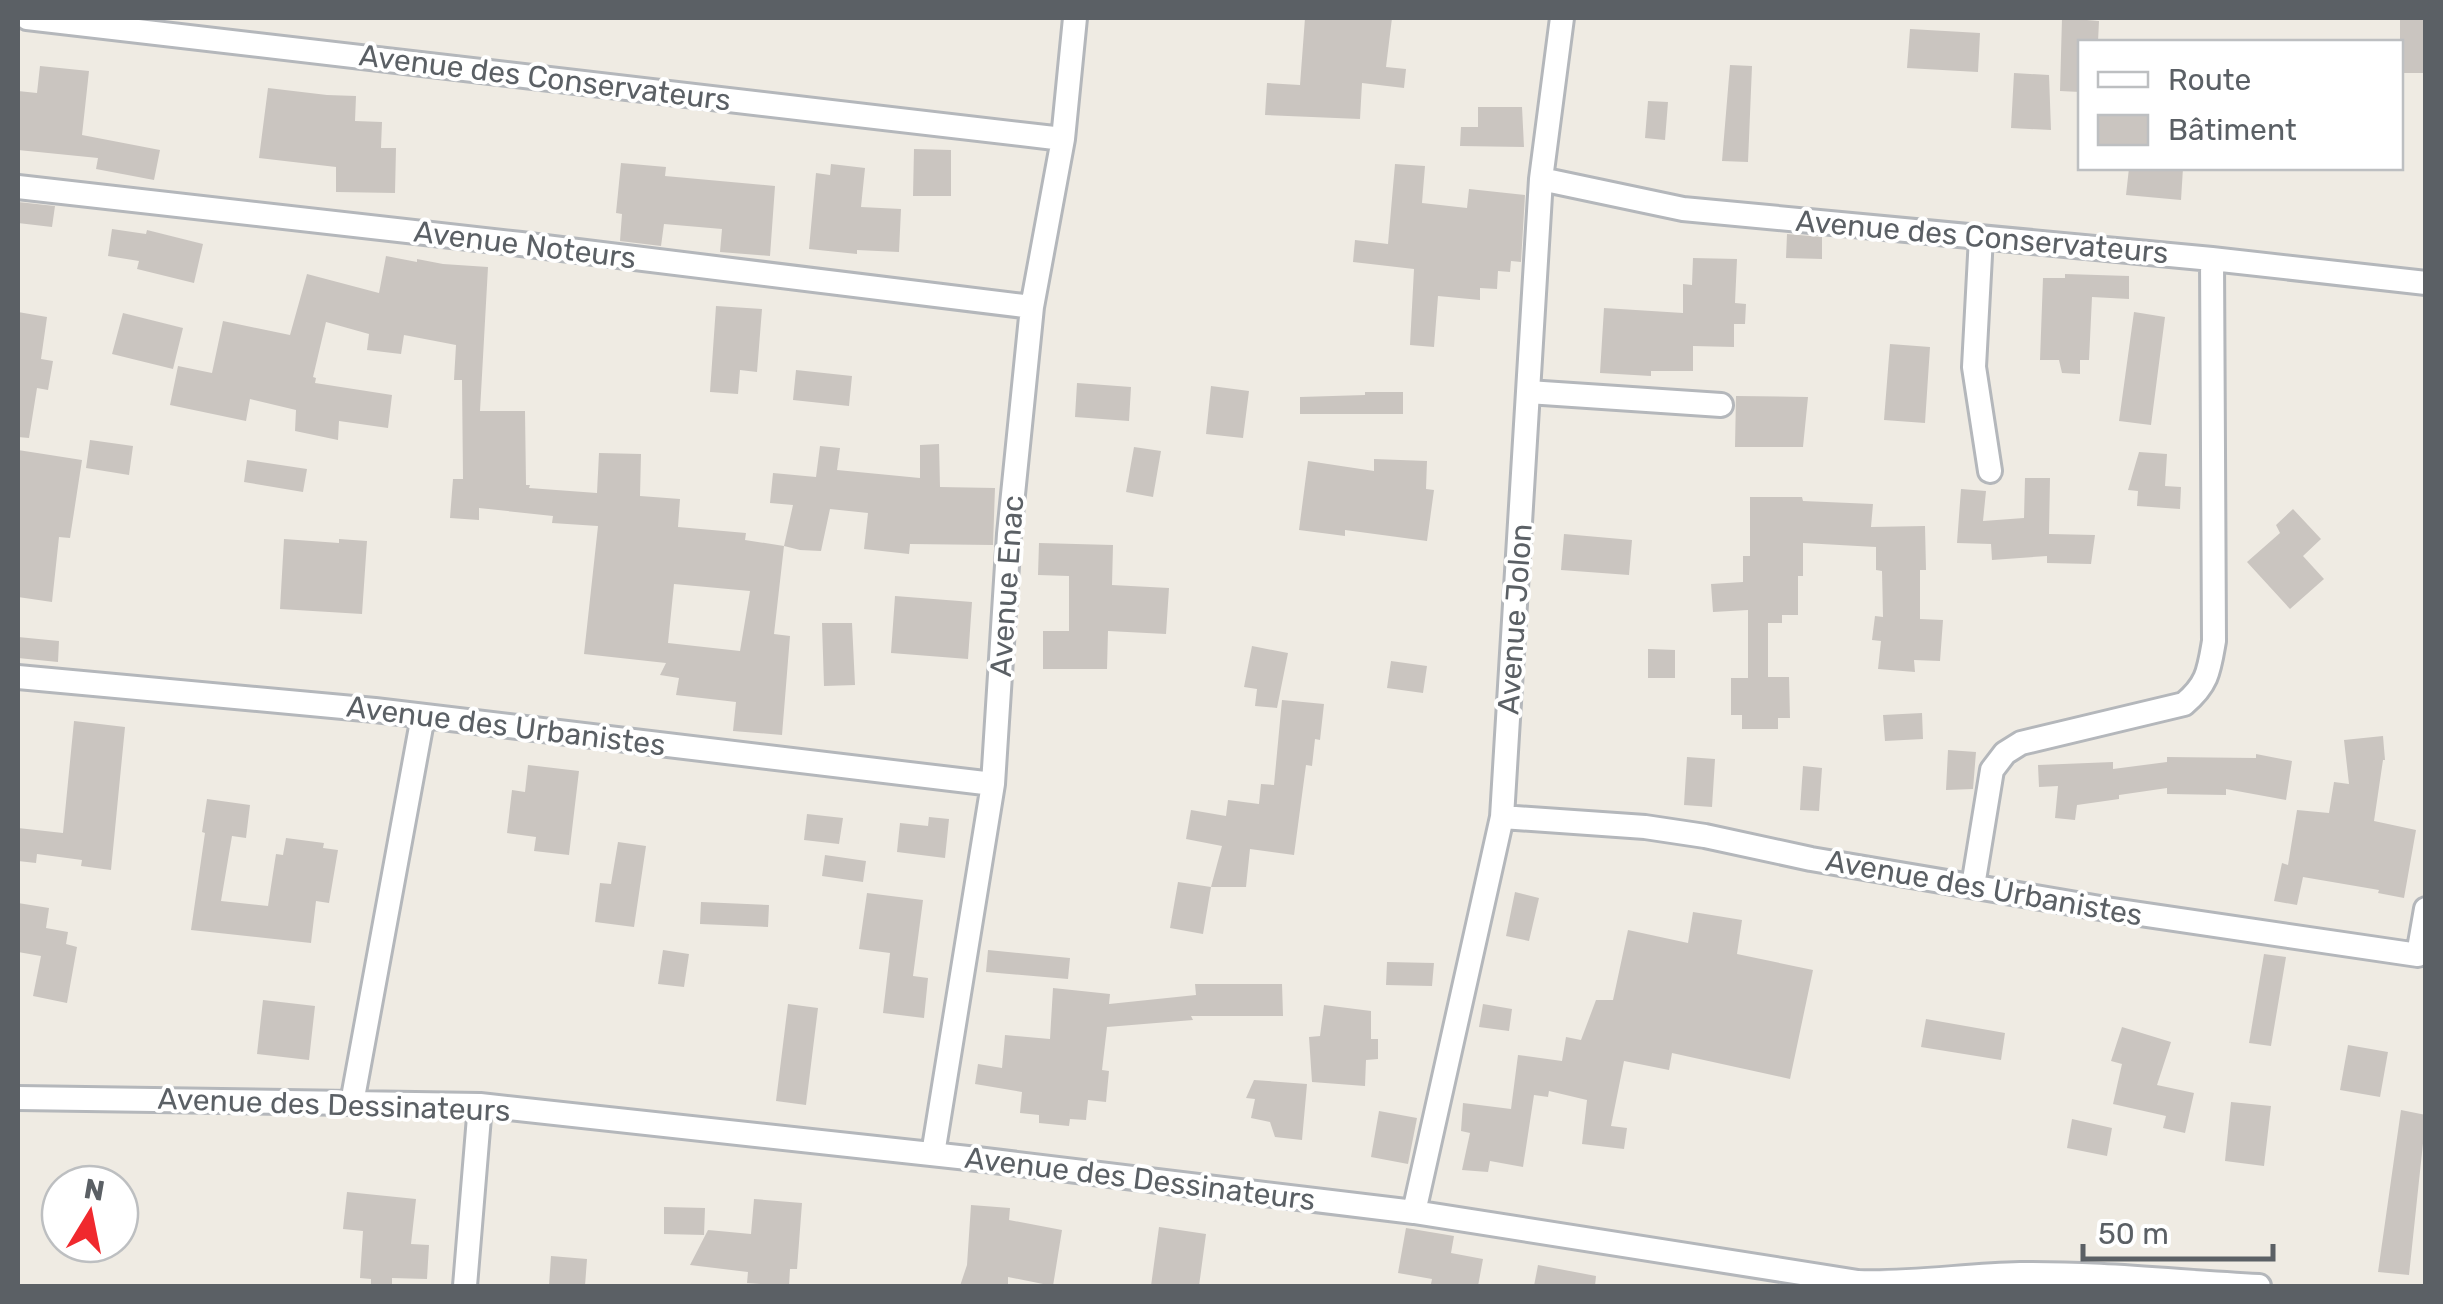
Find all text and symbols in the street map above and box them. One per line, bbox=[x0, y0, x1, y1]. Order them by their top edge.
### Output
street label: Avenue des Conservateurs bbox=[357, 37, 733, 119]
legend bbox=[2078, 40, 2403, 170]
text: Route bbox=[2168, 62, 2251, 98]
text: Bâtiment bbox=[2168, 112, 2297, 148]
street label: Avenue des Conservateurs bbox=[1794, 203, 2170, 271]
street label: Avenue Noteurs bbox=[412, 214, 638, 276]
street label: Avenue Enac bbox=[983, 494, 1031, 678]
street label: Avenue Jolon bbox=[1490, 522, 1540, 716]
street label: Avenue des Urbanistes bbox=[344, 689, 668, 763]
street label: Avenue des Urbanistes bbox=[1823, 842, 2145, 934]
street label: Avenue des Dessinateurs bbox=[157, 1081, 511, 1129]
street label: Avenue des Dessinateurs bbox=[963, 1140, 1317, 1218]
north arrow bbox=[40, 1164, 140, 1264]
text: N bbox=[81, 1172, 107, 1208]
scale bar bbox=[2083, 1199, 2273, 1261]
text: 50 m bbox=[2098, 1216, 2169, 1252]

